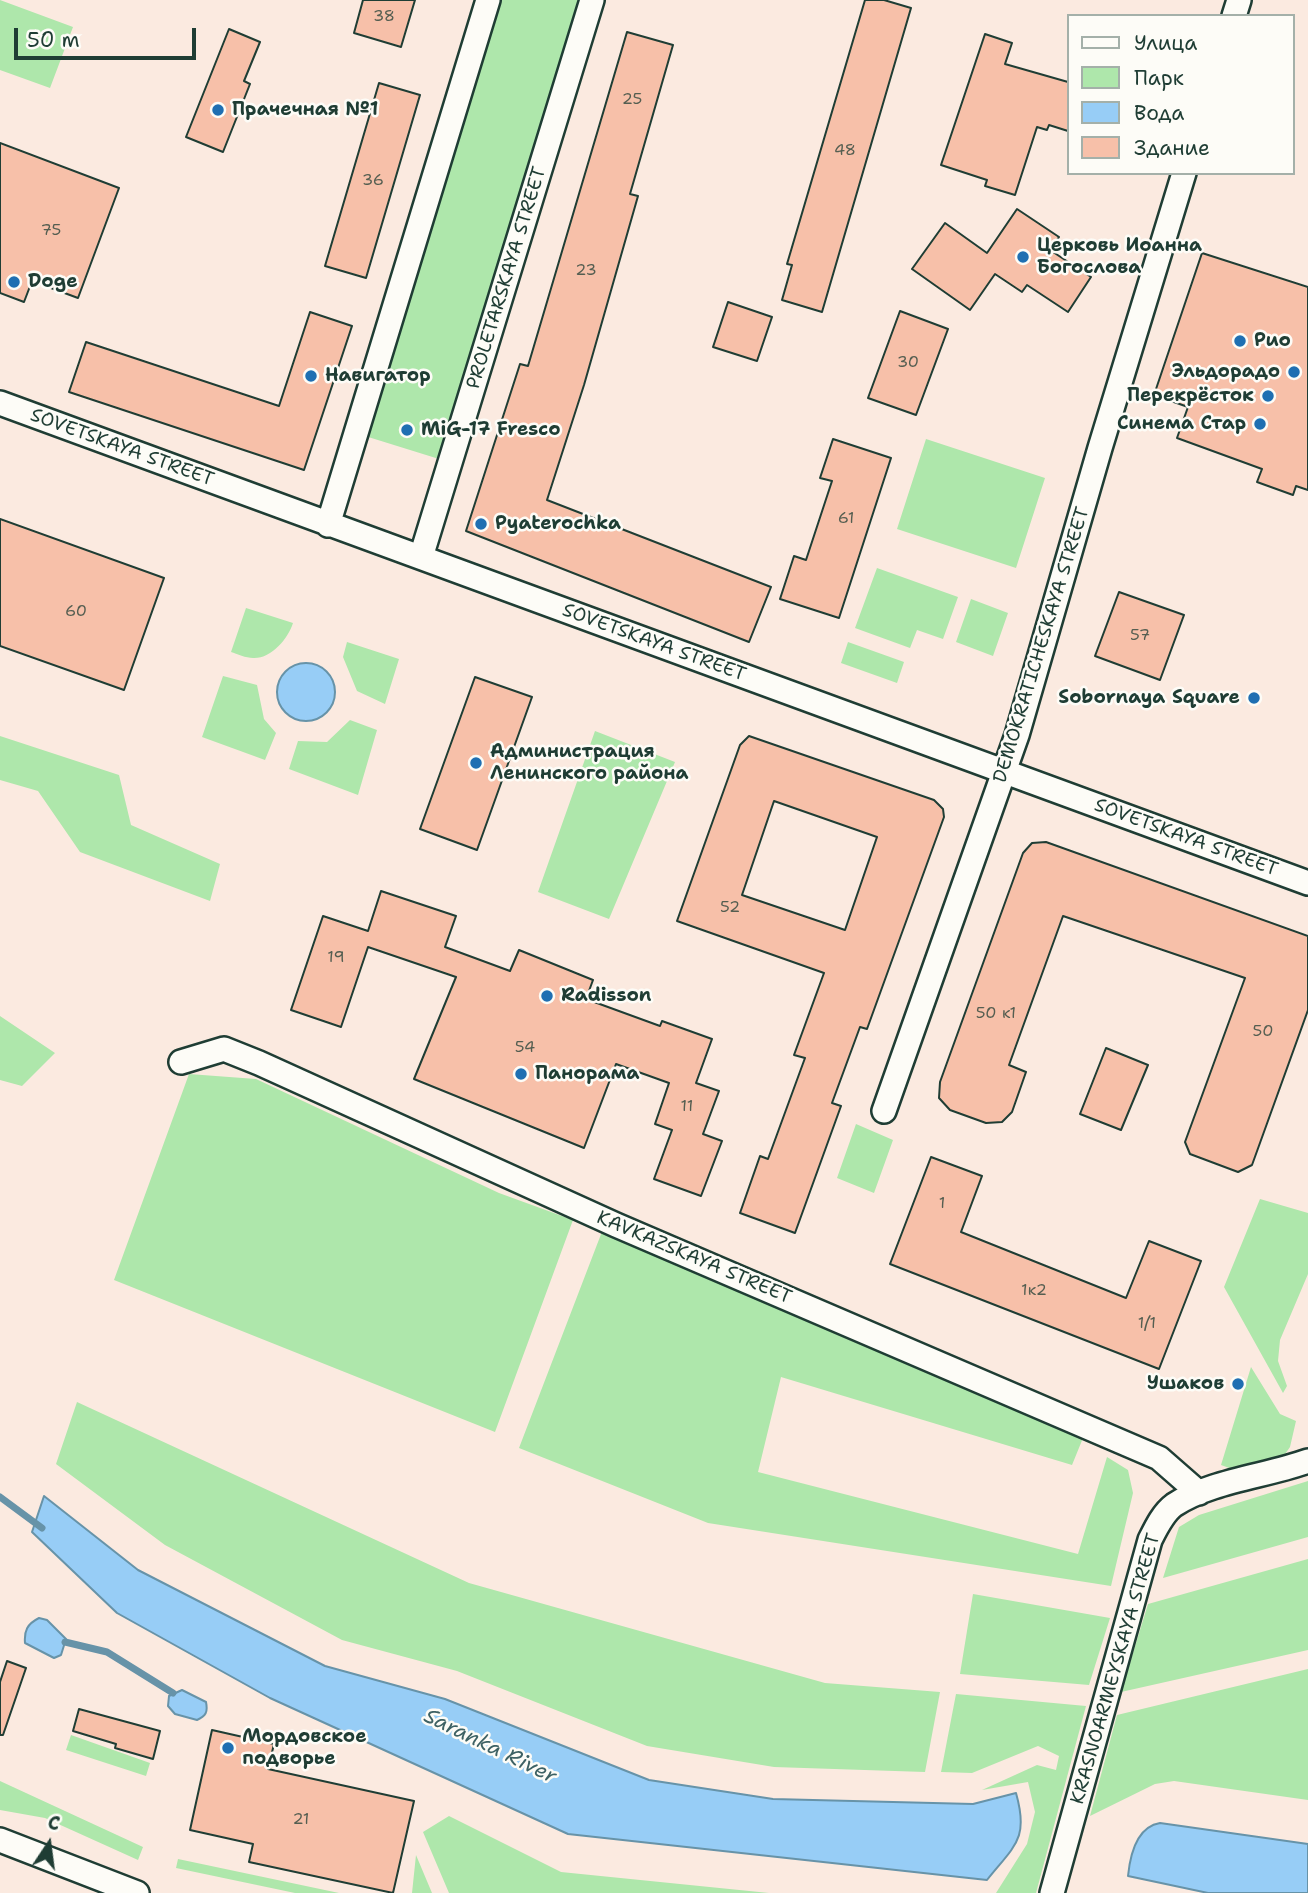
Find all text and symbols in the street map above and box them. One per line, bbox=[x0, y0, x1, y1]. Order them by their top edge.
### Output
house number: 38 bbox=[373, 7, 395, 27]
scale bar bbox=[18, 14, 200, 58]
legend bbox=[1066, 14, 1294, 175]
text: 50 m bbox=[27, 26, 80, 54]
text: Улица bbox=[1134, 29, 1197, 57]
text: Парк bbox=[1134, 64, 1184, 92]
house number: 25 bbox=[622, 90, 642, 110]
place label: Прачечная №1 bbox=[232, 99, 378, 121]
text: Вода bbox=[1134, 99, 1184, 127]
marker: Прачечная №1 bbox=[210, 102, 226, 118]
text: Здание bbox=[1134, 134, 1210, 162]
house number: 48 bbox=[834, 141, 856, 161]
street label: PROLETARSKAYA STREET bbox=[462, 164, 552, 392]
house number: 36 bbox=[362, 171, 384, 191]
house number: 75 bbox=[41, 221, 61, 241]
place label: Церковь Иоанна Богослова bbox=[1037, 235, 1202, 279]
marker: Церковь Иоанна Богослова bbox=[1015, 249, 1031, 265]
house number: 23 bbox=[575, 261, 597, 281]
place label: Doge bbox=[28, 271, 78, 293]
marker: Doge bbox=[6, 274, 22, 290]
place label: Рио bbox=[1254, 330, 1291, 352]
marker: Рио bbox=[1232, 333, 1248, 349]
house number: 30 bbox=[897, 353, 919, 373]
place label: Эльдорадо bbox=[1172, 361, 1280, 383]
marker: Эльдорадо bbox=[1286, 364, 1302, 380]
place label: Навигатор bbox=[325, 365, 431, 387]
marker: Навигатор bbox=[303, 368, 319, 384]
place label: Перекрёсток bbox=[1127, 385, 1254, 407]
marker: Перекрёсток bbox=[1260, 388, 1276, 404]
street label: SOVETSKAYA STREET bbox=[27, 404, 217, 492]
place label: Синема Стар bbox=[1117, 413, 1246, 435]
marker: Синема Стар bbox=[1252, 416, 1268, 432]
place label: MiG-17 Fresco bbox=[421, 419, 561, 441]
marker: MiG-17 Fresco bbox=[399, 422, 415, 438]
street label: DEMOKRATICHESKAYA STREET bbox=[989, 504, 1095, 786]
house number: 61 bbox=[838, 509, 854, 529]
place label: Pyaterochka bbox=[495, 513, 621, 535]
marker: Pyaterochka bbox=[473, 516, 489, 532]
street label: SOVETSKAYA STREET bbox=[559, 599, 749, 687]
house number: 60 bbox=[65, 602, 87, 622]
house number: 57 bbox=[1130, 626, 1150, 646]
place label: Sobornaya Square bbox=[1058, 687, 1240, 709]
marker: Sobornaya Square bbox=[1246, 690, 1262, 706]
place label: Администрация Ленинского района bbox=[490, 741, 689, 785]
marker: Администрация Ленинского района bbox=[468, 755, 484, 771]
street label: SOVETSKAYA STREET bbox=[1091, 794, 1281, 882]
house number: 52 bbox=[720, 898, 740, 918]
house number: 19 bbox=[327, 948, 345, 968]
place label: Radisson bbox=[561, 985, 651, 1007]
marker: Radisson bbox=[539, 988, 555, 1004]
house number: 50 к1 bbox=[976, 1004, 1016, 1024]
house number: 50 bbox=[1253, 1022, 1273, 1042]
house number: 54 bbox=[515, 1038, 535, 1058]
place label: Панорама bbox=[535, 1063, 639, 1085]
marker: Панорама bbox=[513, 1066, 529, 1082]
house number: 11 bbox=[681, 1097, 693, 1117]
house number: 1 bbox=[939, 1194, 945, 1214]
street label: KAVKAZSKAYA STREET bbox=[593, 1207, 795, 1309]
house number: 1к2 bbox=[1021, 1281, 1047, 1301]
house number: 1/1 bbox=[1138, 1314, 1156, 1334]
place label: Ушаков bbox=[1147, 1373, 1224, 1395]
marker: Ушаков bbox=[1230, 1376, 1246, 1392]
street label: KRASNOARMEYSKAYA STREET bbox=[1066, 1531, 1166, 1807]
water label: Saranka River bbox=[420, 1704, 560, 1790]
place label: Мордовское подворье bbox=[242, 1726, 367, 1770]
marker: Мордовское подворье bbox=[220, 1740, 236, 1756]
north arrow bbox=[14, 1809, 84, 1879]
text: С bbox=[45, 1810, 62, 1837]
house number: 21 bbox=[292, 1810, 310, 1830]

